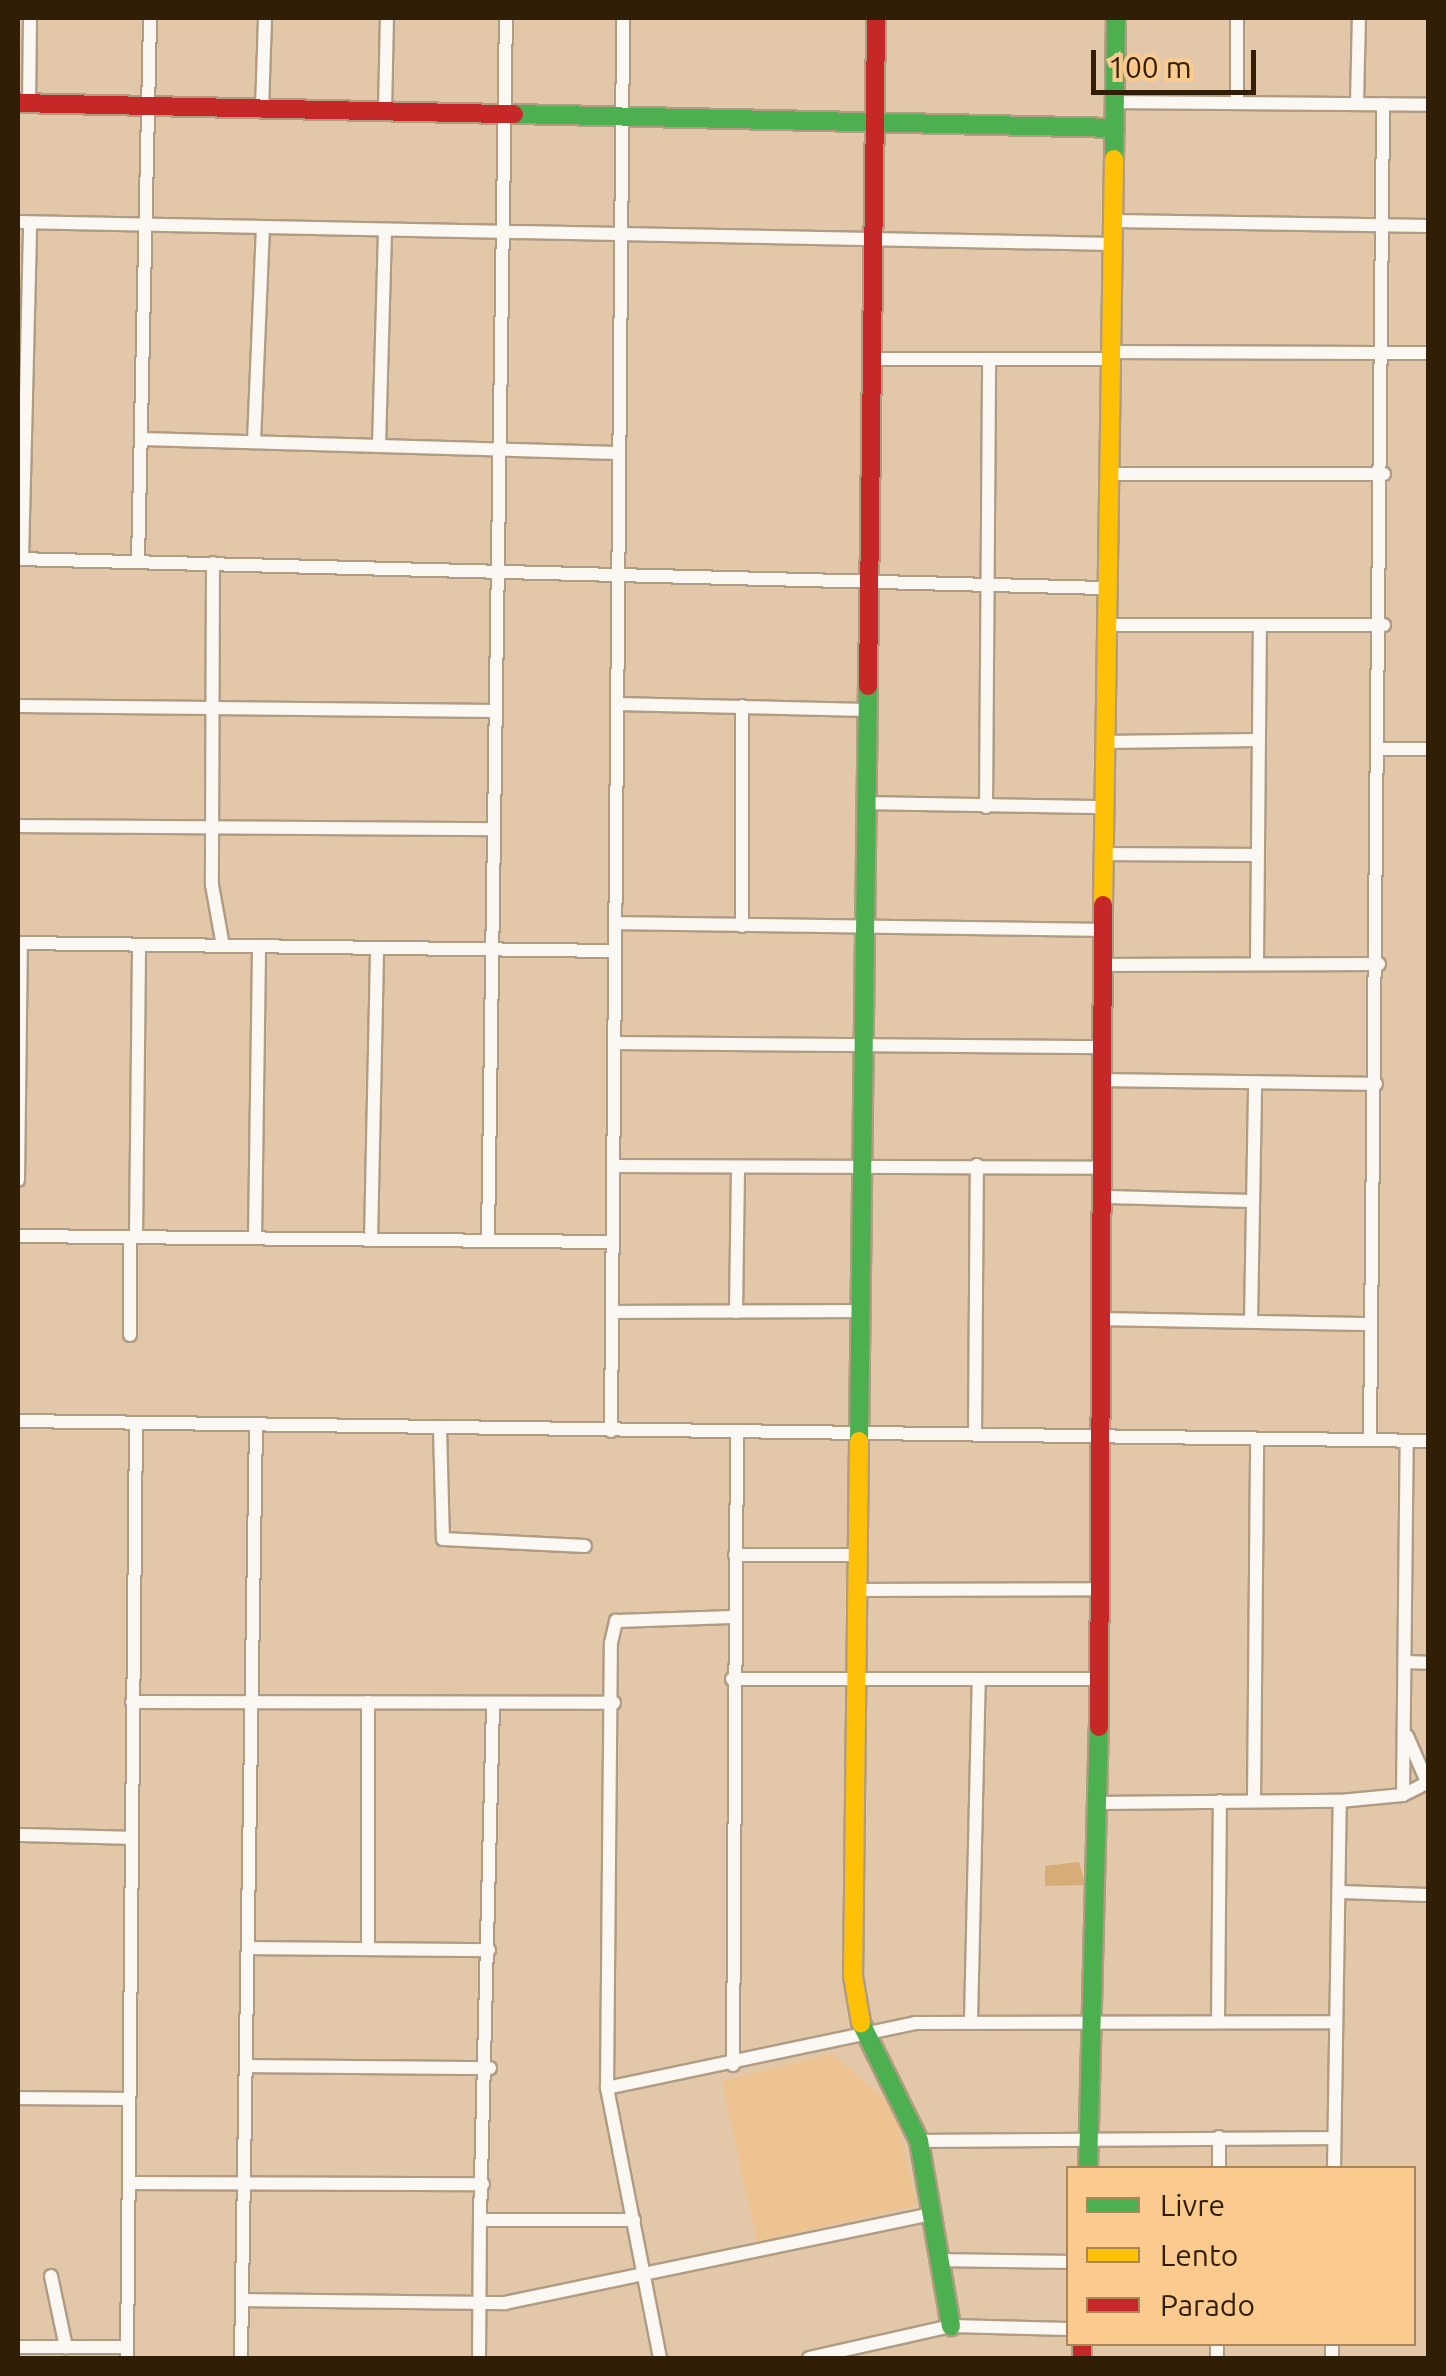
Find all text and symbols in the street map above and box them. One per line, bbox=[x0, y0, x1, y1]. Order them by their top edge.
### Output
scale bar bbox=[1096, 30, 1261, 92]
text: 100 m bbox=[1108, 50, 1192, 84]
legend bbox=[1066, 2166, 1416, 2346]
text: Livre bbox=[1160, 2188, 1225, 2222]
text: Lento bbox=[1160, 2238, 1238, 2272]
text: Parado bbox=[1160, 2288, 1255, 2322]

